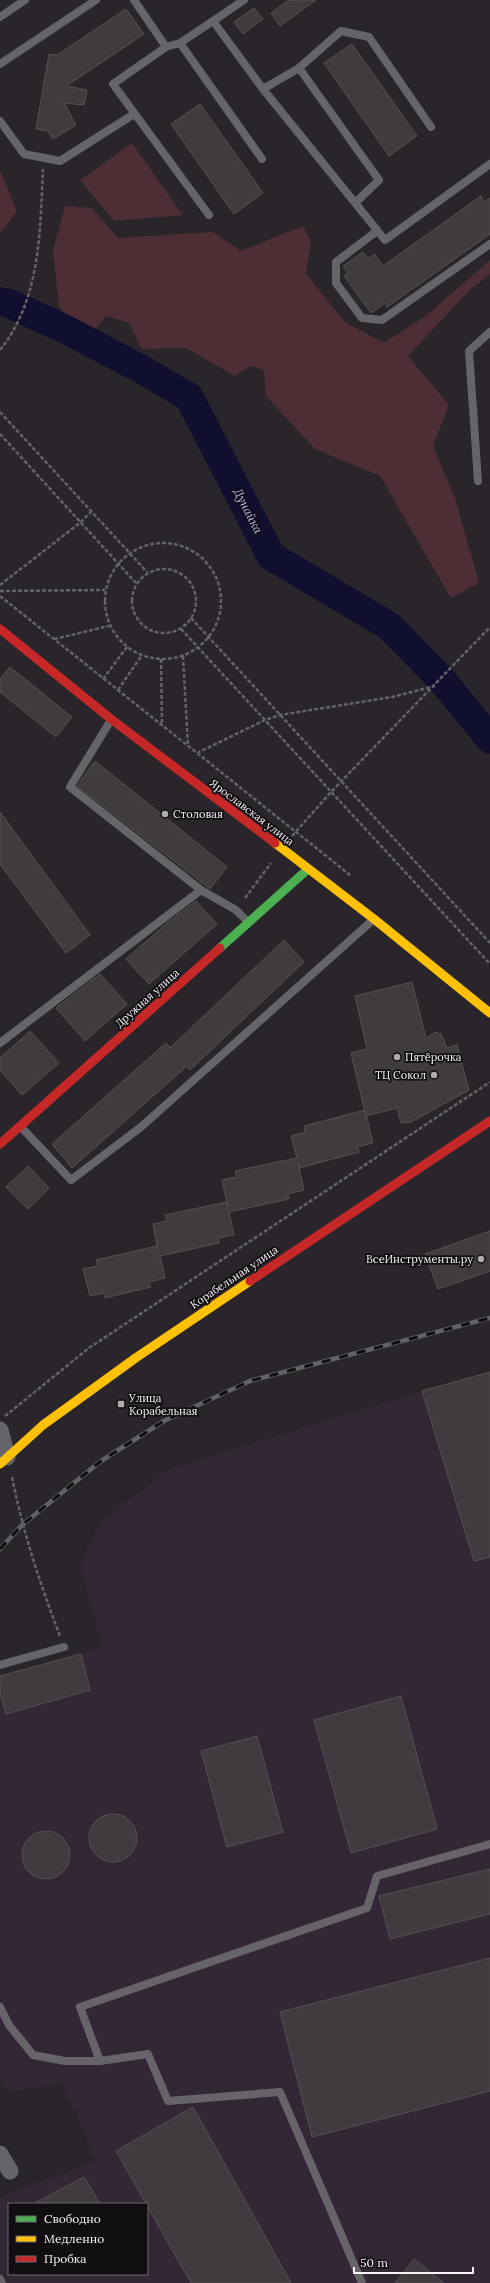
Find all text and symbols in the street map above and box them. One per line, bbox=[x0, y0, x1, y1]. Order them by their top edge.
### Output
water label: Дунайка bbox=[230, 485, 266, 536]
street label: Ярославская улица bbox=[207, 776, 297, 849]
place label: Столовая bbox=[173, 807, 223, 821]
marker: Столовая bbox=[160, 809, 170, 819]
street label: Дружная улица bbox=[112, 965, 182, 1030]
place label: Пятёрочка bbox=[405, 1050, 462, 1064]
marker: Пятёрочка bbox=[392, 1052, 402, 1062]
place label: ТЦ Сокол bbox=[375, 1068, 426, 1082]
marker: ТЦ Сокол bbox=[429, 1070, 439, 1080]
street label: Корабельная улица bbox=[187, 1242, 281, 1312]
place label: ВсеИнструменты.ру bbox=[366, 1252, 473, 1266]
marker: ВсеИнструменты.ру bbox=[476, 1254, 486, 1264]
place label: Улица Корабельная bbox=[128, 1391, 198, 1418]
marker: Улица Корабельная bbox=[116, 1399, 126, 1409]
legend bbox=[8, 2203, 148, 2275]
text: Свободно bbox=[44, 2211, 101, 2226]
text: Медленно bbox=[44, 2231, 104, 2246]
scale bar bbox=[354, 2249, 473, 2275]
text: Пробка bbox=[44, 2251, 86, 2266]
text: 50 m bbox=[360, 2255, 388, 2270]

